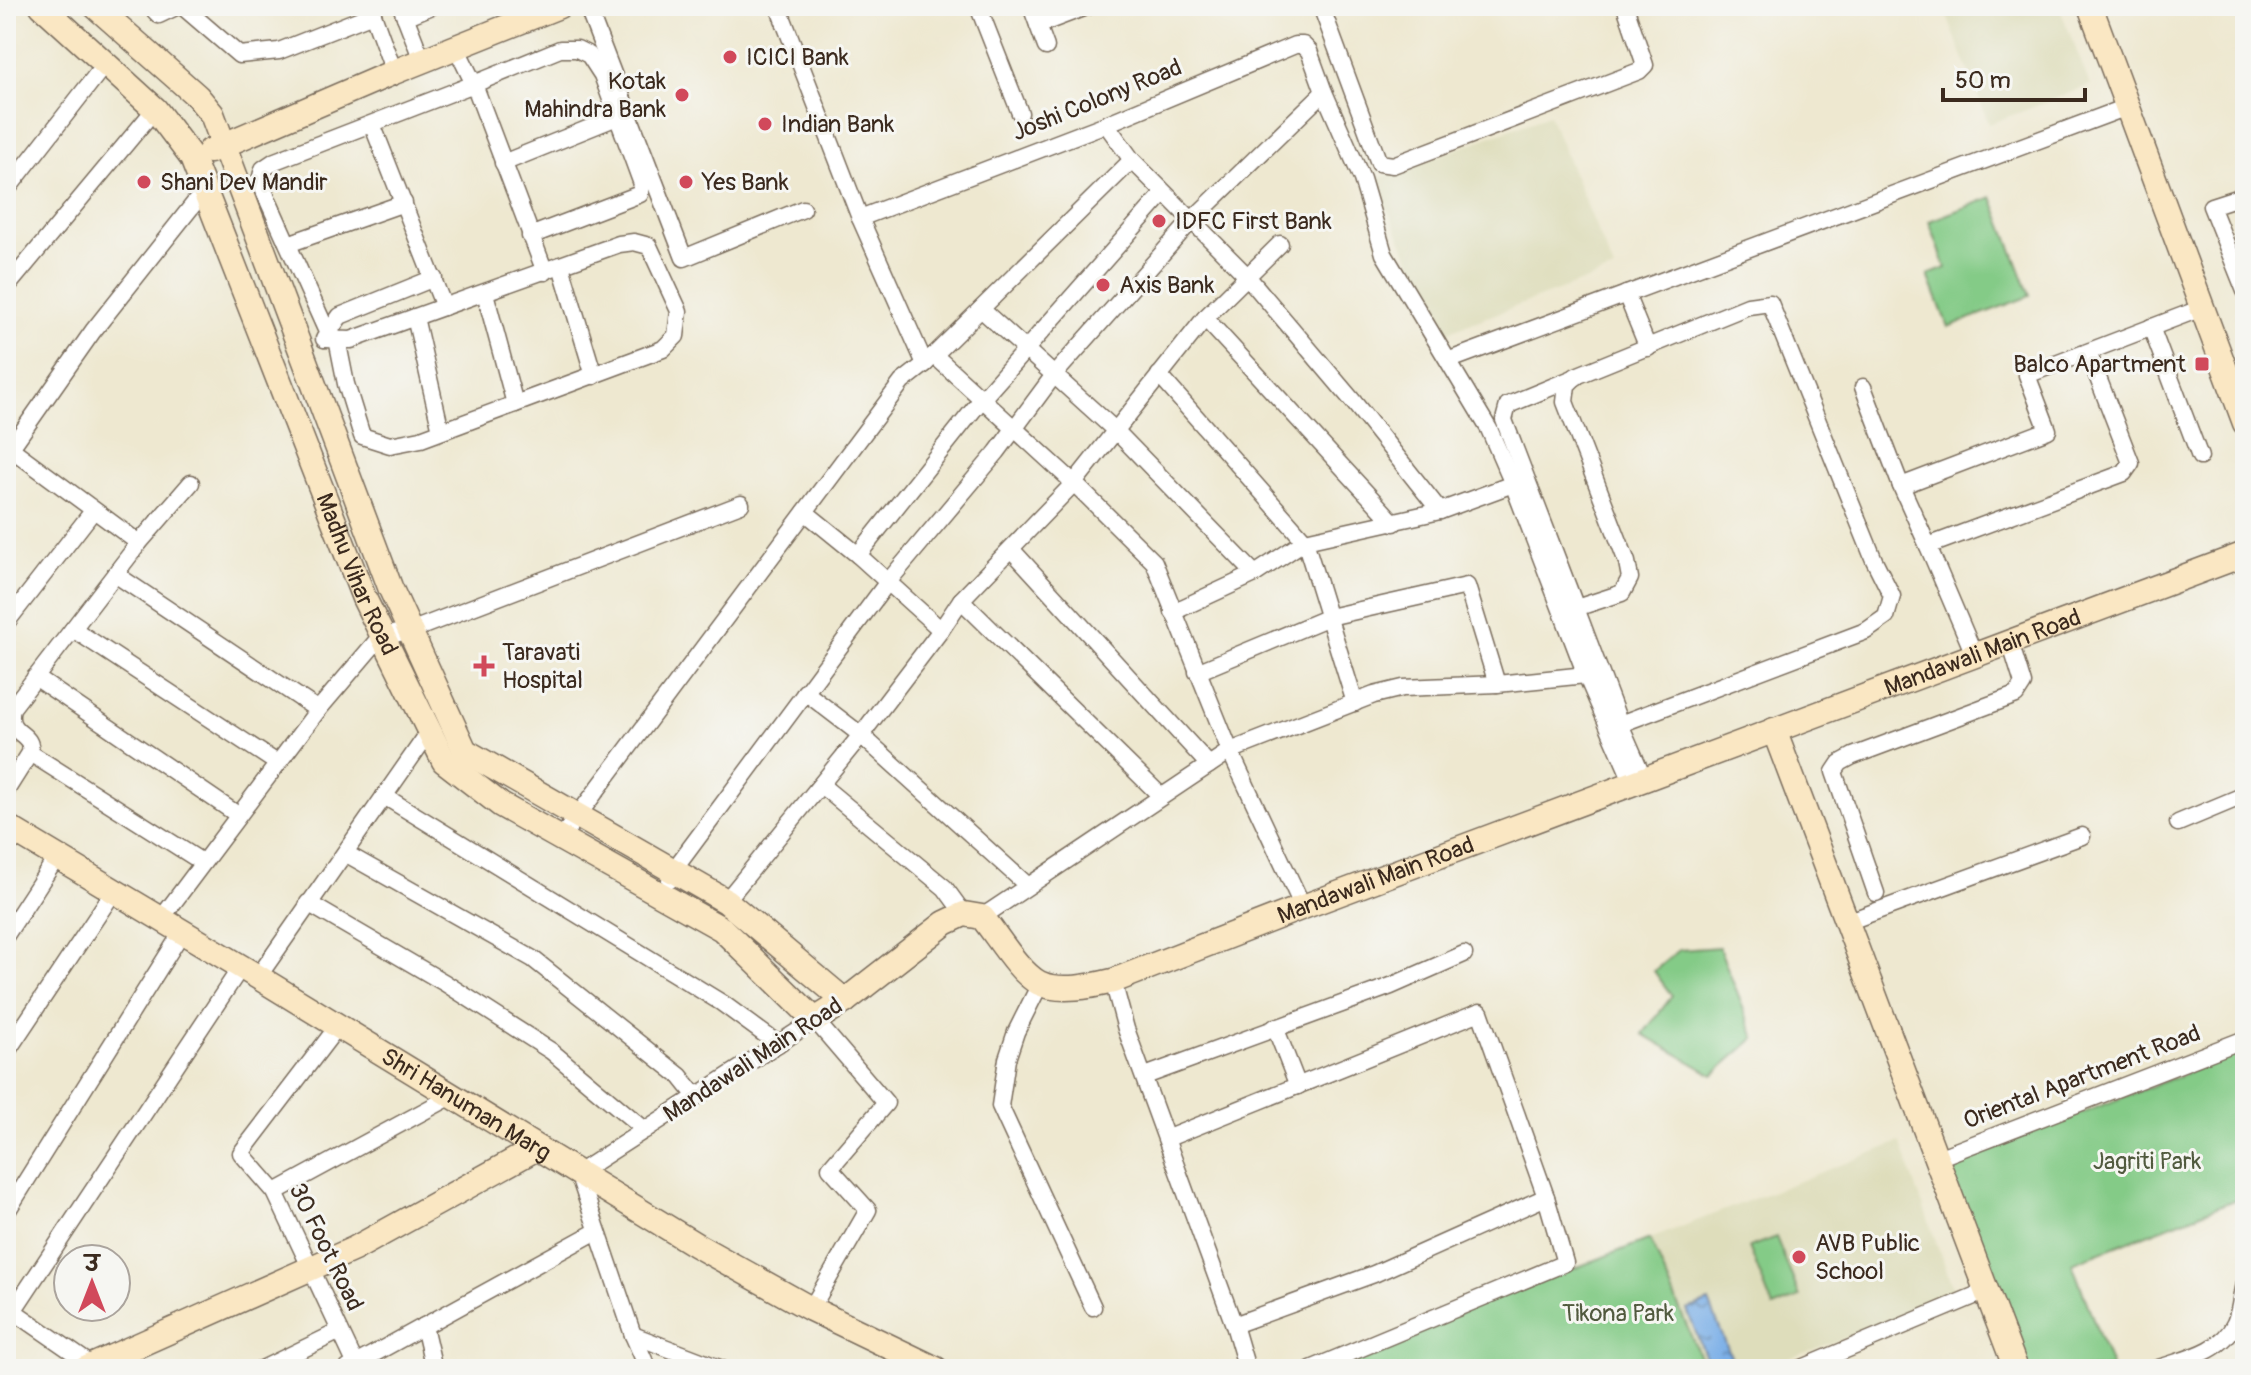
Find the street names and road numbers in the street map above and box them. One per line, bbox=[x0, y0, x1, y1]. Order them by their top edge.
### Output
street label: Joshi Colony Road bbox=[1008, 53, 1186, 147]
street label: Madhu Vihar Road bbox=[310, 489, 404, 660]
street label: Mandawali Main Road bbox=[1880, 602, 2085, 702]
street label: Mandawali Main Road bbox=[1273, 830, 1478, 930]
street label: Mandawali Main Road bbox=[658, 991, 848, 1129]
street label: Oriental Apartment Road bbox=[1959, 1018, 2205, 1136]
street label: Shri Hanuman Marg bbox=[376, 1042, 556, 1167]
street label: 30 Foot Road bbox=[283, 1178, 369, 1316]

